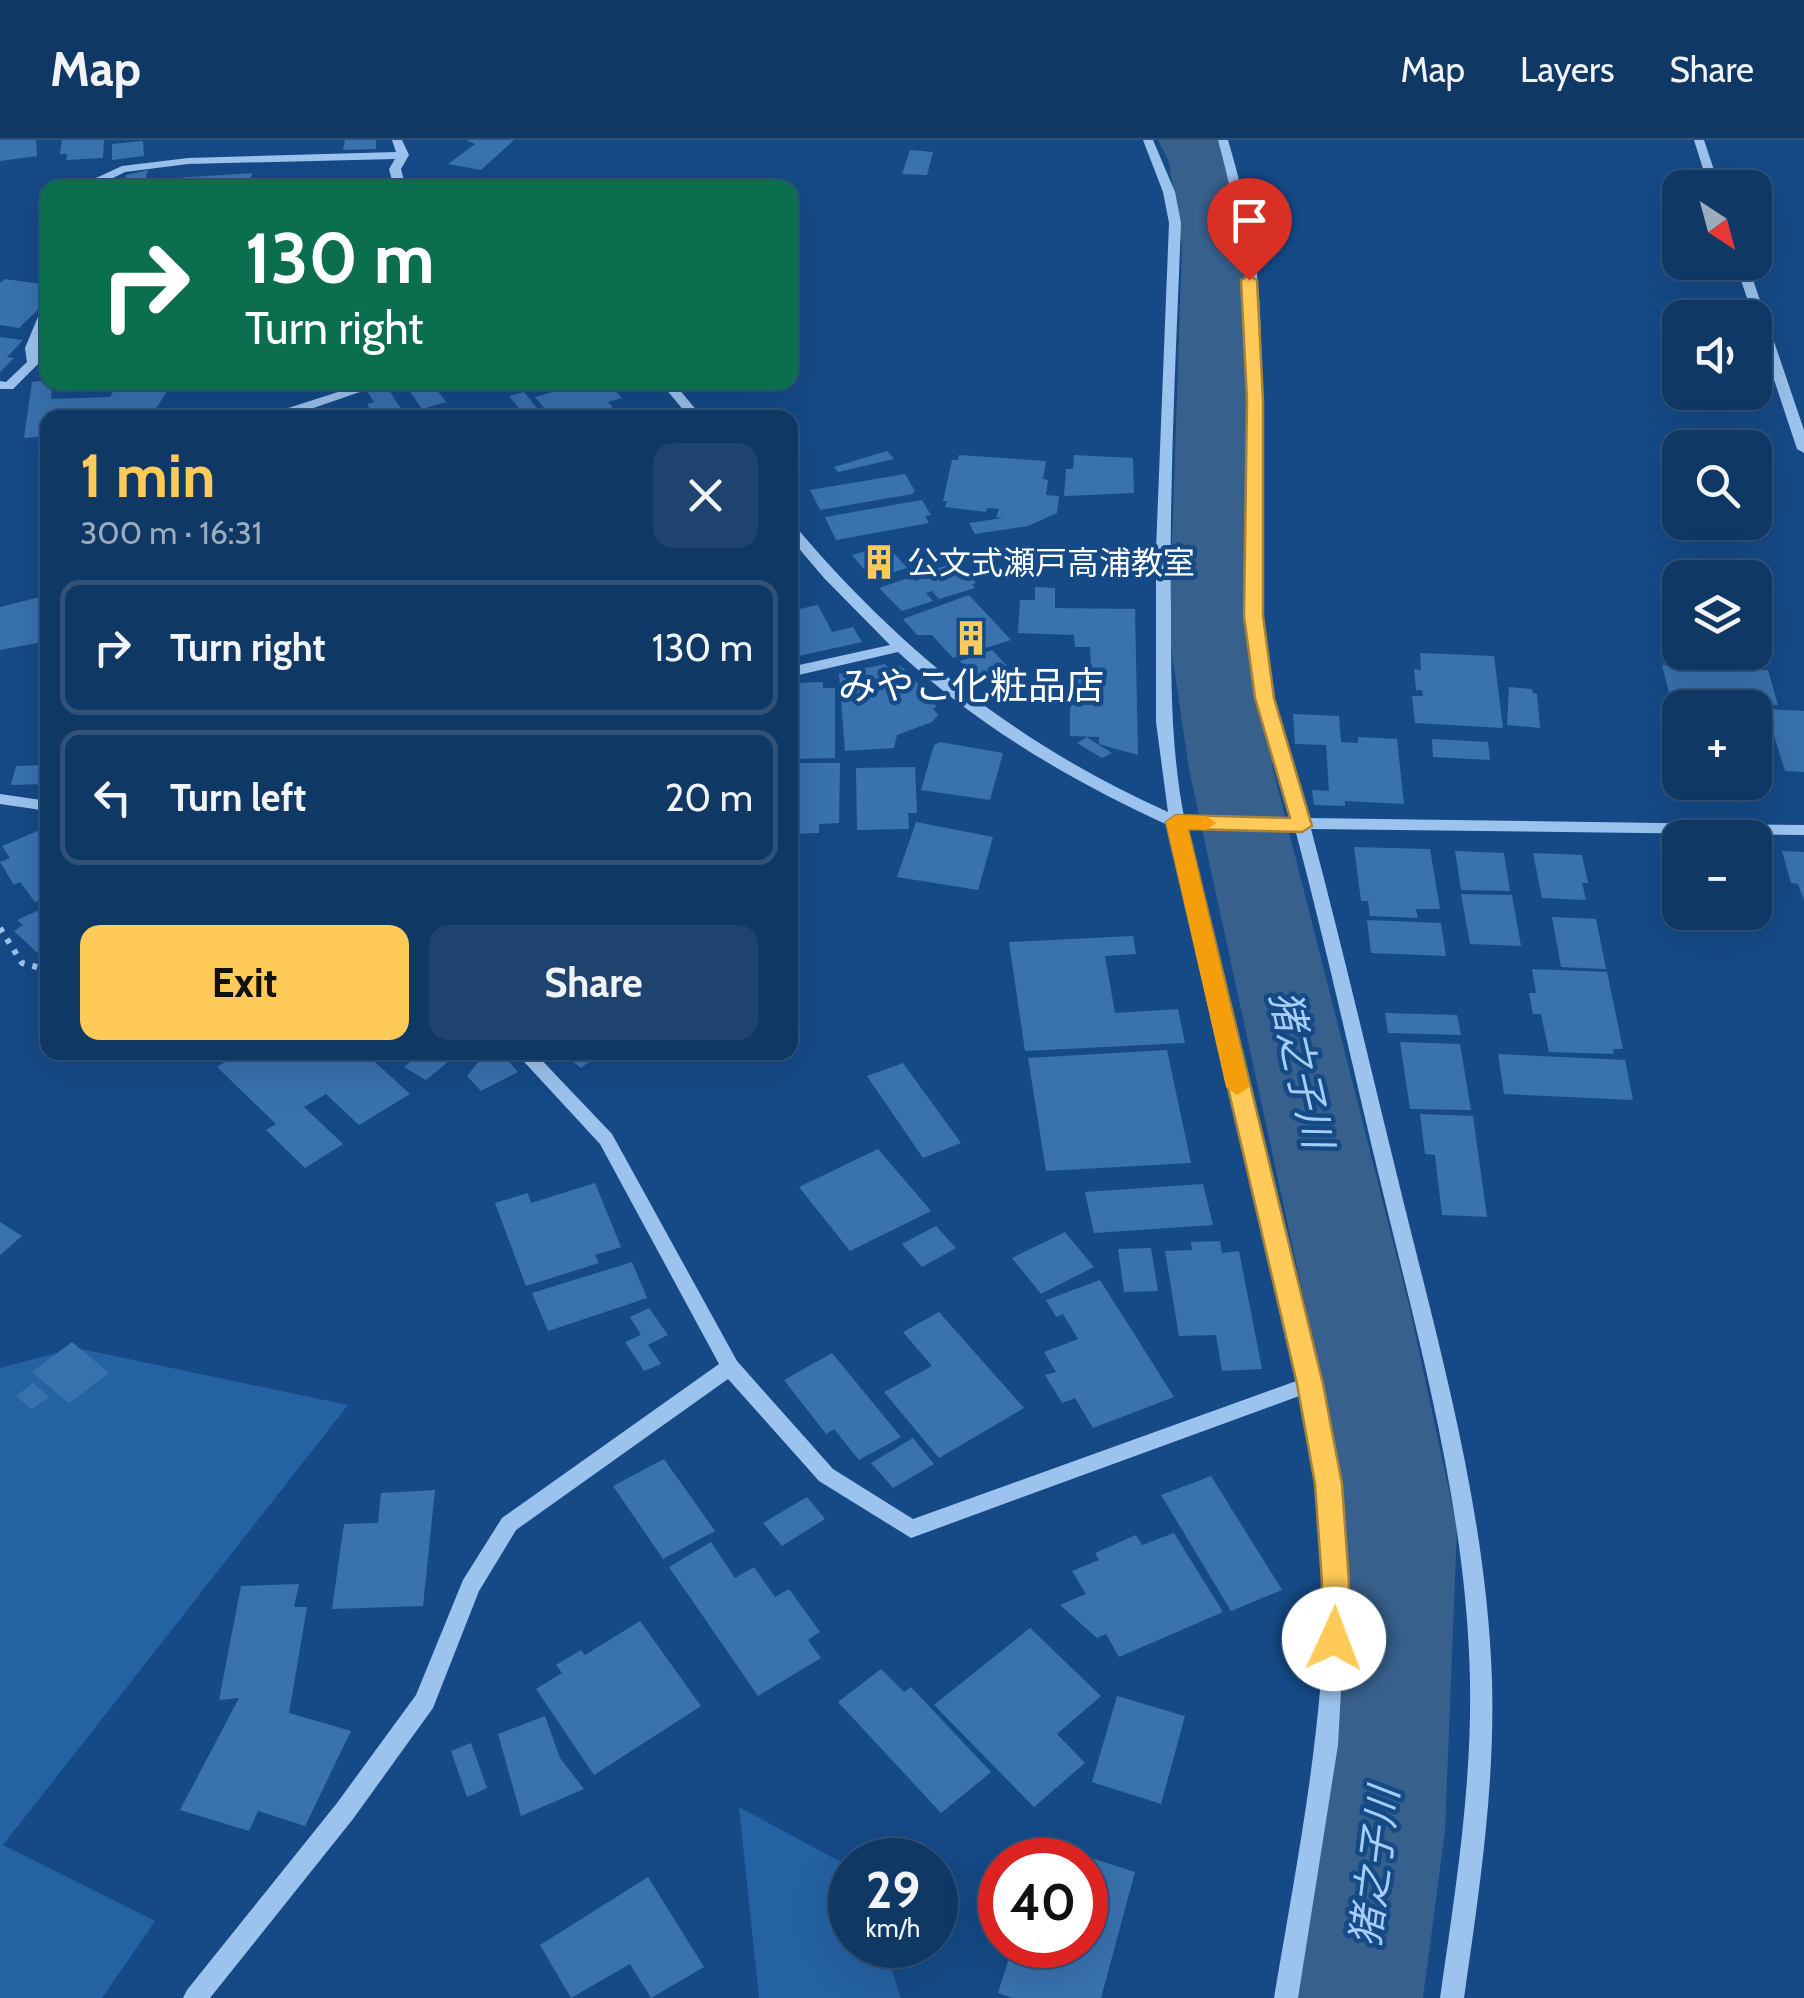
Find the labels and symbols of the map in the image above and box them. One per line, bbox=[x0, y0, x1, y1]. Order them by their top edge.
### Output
north arrow bbox=[1662, 170, 1772, 280]
pin bbox=[1207, 178, 1292, 281]
building icon: 公文式瀬戸高浦教室 bbox=[860, 543, 898, 581]
place label: 公文式瀬戸高浦教室 bbox=[907, 543, 1195, 582]
building icon: みやこ化粧品店 bbox=[952, 619, 990, 657]
place label: みやこ化粧品店 bbox=[838, 662, 1104, 709]
water label: 猪之子川 bbox=[1260, 986, 1345, 1156]
position arrow bbox=[1282, 1587, 1386, 1691]
water label: 猪之子川 bbox=[1340, 1781, 1409, 1949]
speed limit sign: 40 bbox=[978, 1838, 1108, 1968]

